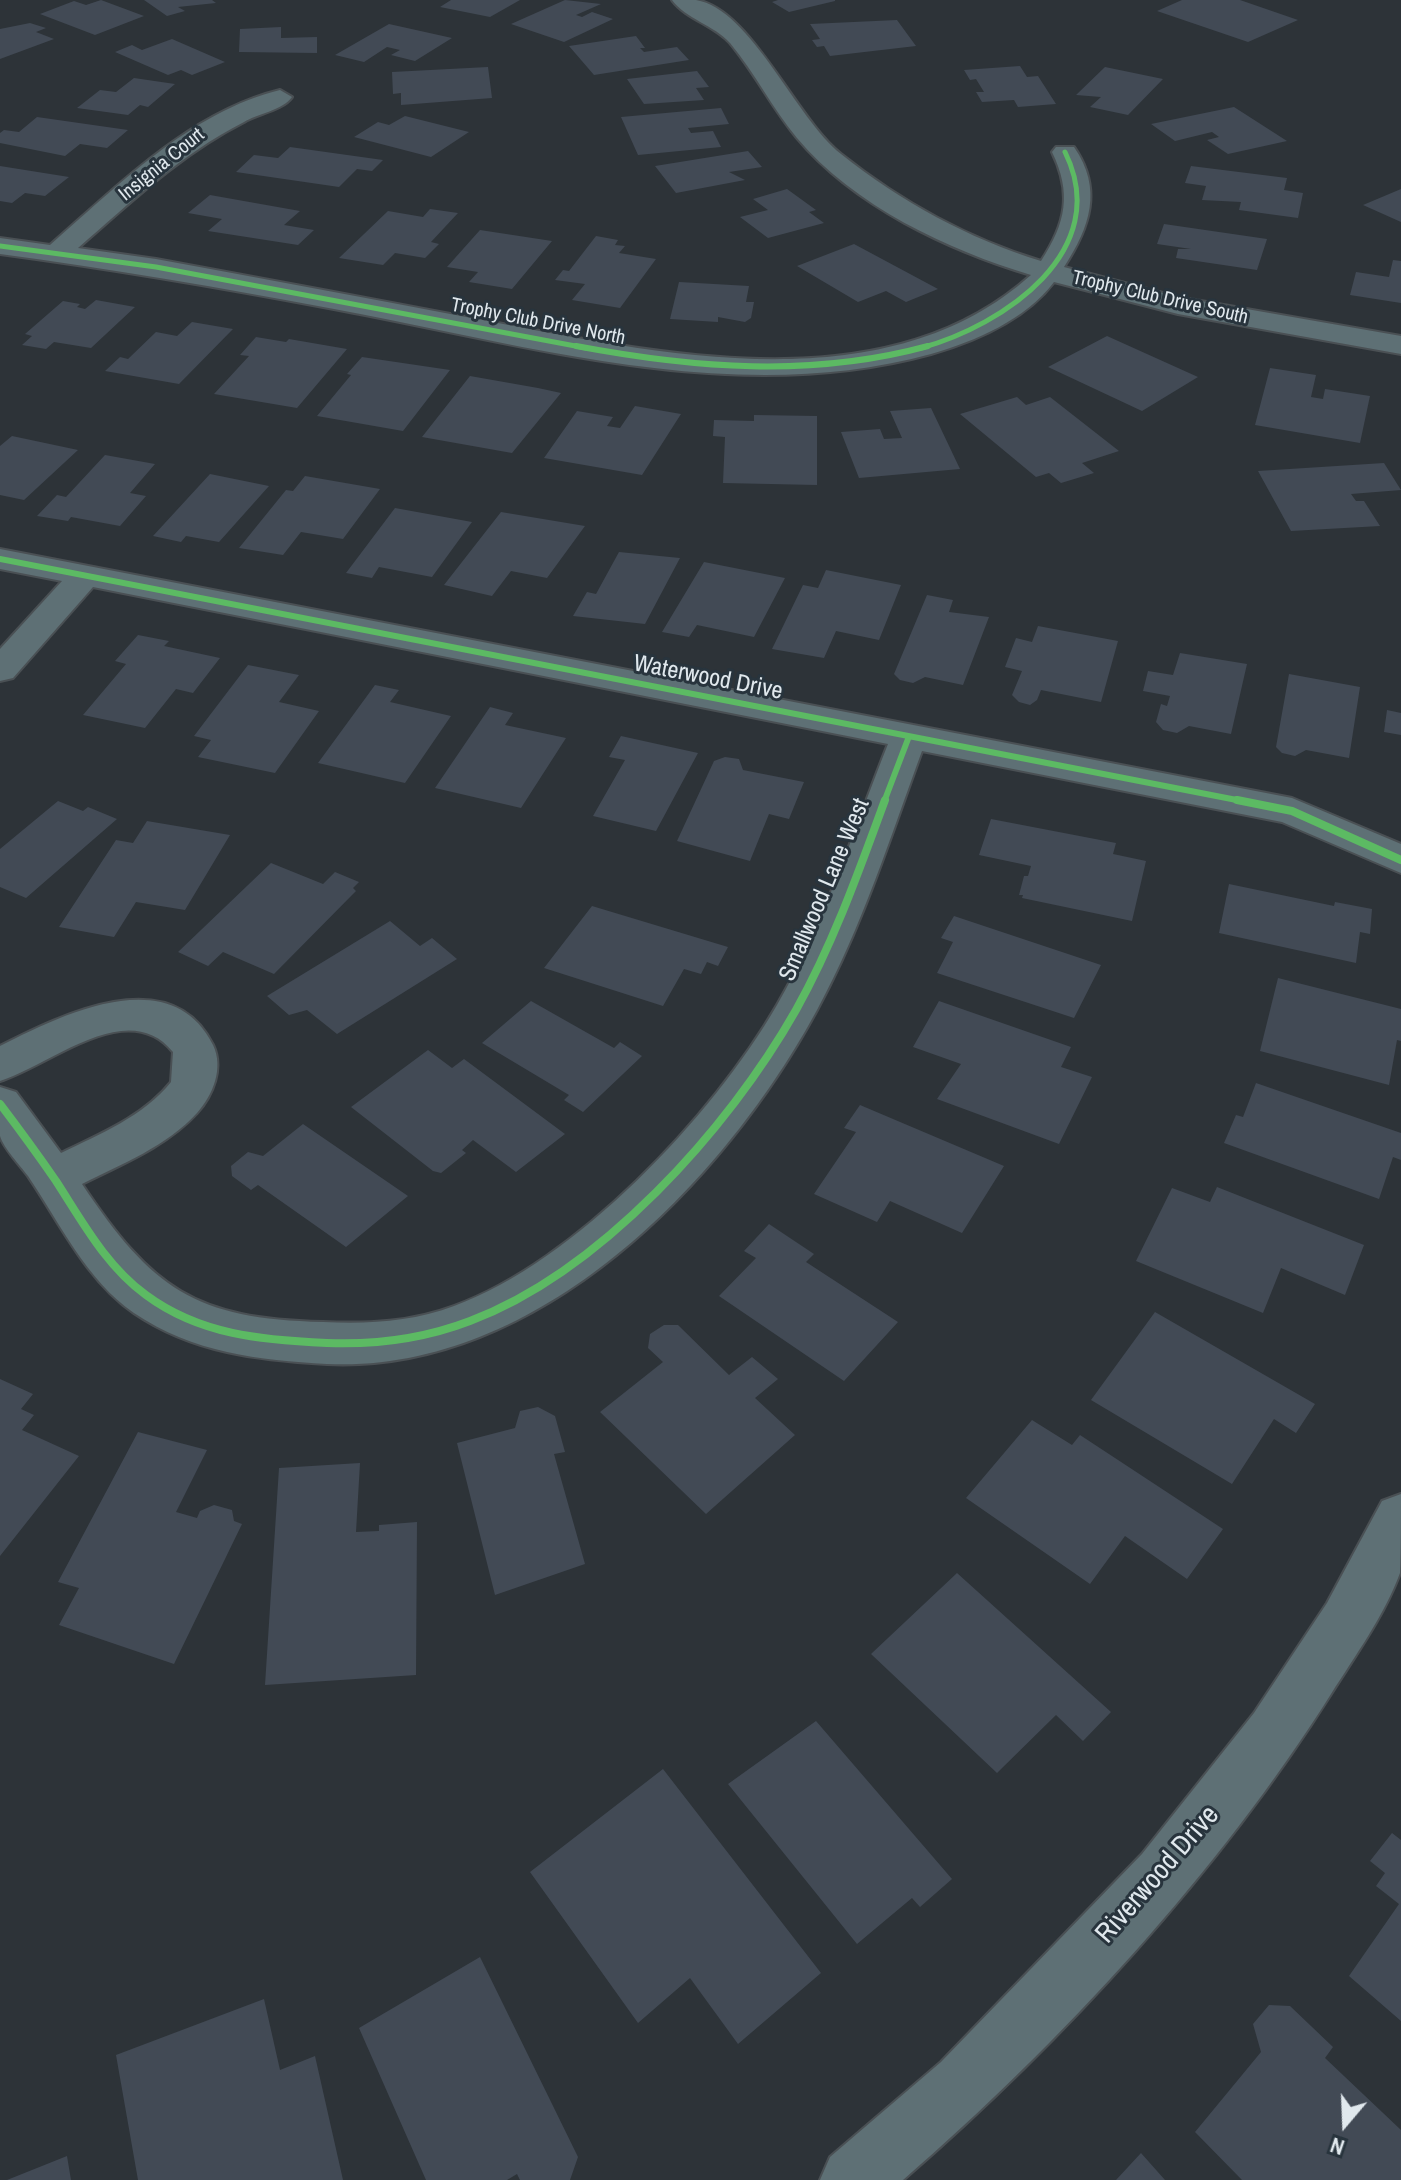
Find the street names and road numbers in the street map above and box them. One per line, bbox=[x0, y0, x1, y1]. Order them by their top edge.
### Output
street label: Insignia Court bbox=[114, 123, 210, 207]
street label: Trophy Club Drive South bbox=[1070, 266, 1250, 330]
street label: Trophy Club Drive North bbox=[449, 293, 627, 351]
street label: Waterwood Drive bbox=[631, 649, 785, 707]
street label: Smallwood Lane West bbox=[774, 794, 876, 986]
street label: Riverwood Drive bbox=[1089, 1799, 1227, 1951]

